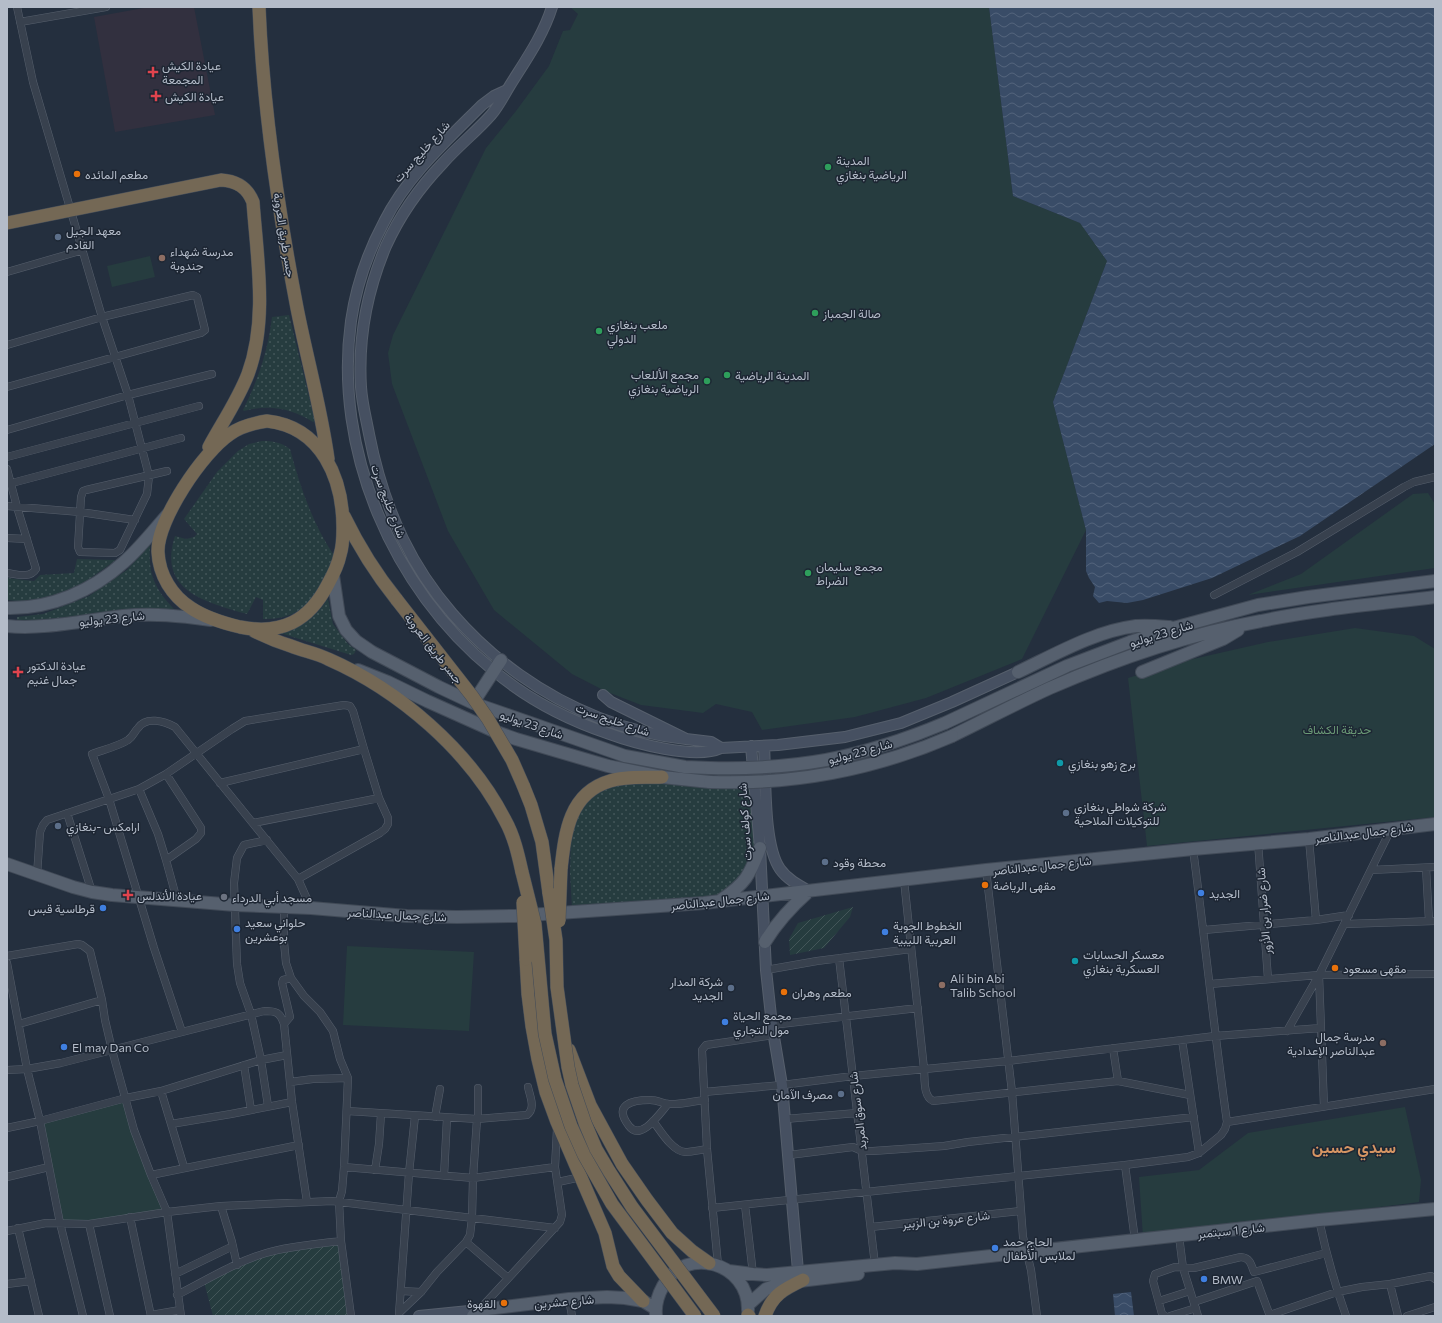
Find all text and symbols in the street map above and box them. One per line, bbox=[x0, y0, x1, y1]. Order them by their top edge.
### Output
place label: عيادة الكيش المجمعة bbox=[162, 58, 221, 87]
marker: عيادة الكيش المجمعة bbox=[147, 66, 159, 78]
place label: عيادة الكيش bbox=[165, 89, 224, 105]
marker: عيادة الكيش bbox=[150, 90, 162, 102]
street label: شارع خليج سرت bbox=[390, 118, 454, 186]
place label: المدينة الرياضية بنغازي bbox=[836, 153, 907, 185]
marker: المدينة الرياضية بنغازي bbox=[823, 162, 833, 172]
place label: مطعم المائده bbox=[85, 167, 148, 183]
marker: مطعم المائده bbox=[72, 169, 82, 179]
street label: جسر طريق العروبة bbox=[269, 192, 299, 279]
place label: معهد الجيل القادم bbox=[66, 223, 121, 253]
marker: معهد الجيل القادم bbox=[53, 232, 63, 242]
place label: مدرسة شهداء جندوبة bbox=[170, 244, 233, 274]
marker: مدرسة شهداء جندوبة bbox=[157, 253, 167, 263]
place label: صالة الجمباز bbox=[822, 306, 881, 322]
marker: صالة الجمباز bbox=[810, 308, 820, 318]
place label: ملعب بنغازي الدولي bbox=[607, 317, 668, 349]
marker: ملعب بنغازي الدولي bbox=[594, 326, 604, 336]
place label: مجمع الأللعاب الرياضية بنغازي bbox=[628, 367, 699, 399]
place label: المدينة الرياضية bbox=[735, 368, 809, 384]
marker: المدينة الرياضية bbox=[722, 370, 732, 380]
marker: مجمع الأللعاب الرياضية بنغازي bbox=[702, 376, 712, 386]
street label: شارع خليج سرت bbox=[366, 462, 409, 541]
place label: مجمع سليمان الضراط bbox=[816, 559, 883, 589]
marker: مجمع سليمان الضراط bbox=[803, 568, 813, 578]
street label: شارع 23 يوليو bbox=[79, 608, 146, 631]
street label: جسر طريق العروبة bbox=[401, 610, 466, 687]
street label: شارع 23 يوليو bbox=[1127, 617, 1195, 652]
place label: عيادة الدكتور جمال غنيم bbox=[26, 658, 86, 688]
marker: عيادة الدكتور جمال غنيم bbox=[12, 666, 24, 678]
street label: شارع خليج سرت bbox=[573, 700, 652, 741]
street label: شارع 23 يوليو bbox=[498, 707, 565, 744]
park label: حديقة الكشاف bbox=[1303, 722, 1371, 737]
street label: شارع 23 يوليو bbox=[826, 736, 894, 769]
place label: برج زهو بنغازي bbox=[1068, 756, 1136, 774]
marker: برج زهو بنغازي bbox=[1055, 758, 1065, 768]
street label: شارع كولف سرت bbox=[734, 783, 757, 861]
place label: شركة شواطي بنغازي للتوكيلات الملاحية bbox=[1074, 799, 1166, 829]
marker: شركة شواطي بنغازي للتوكيلات الملاحية bbox=[1061, 808, 1071, 818]
place label: ارامكس -بنغازي bbox=[66, 819, 140, 837]
street label: شارع جمال عبدالناصر bbox=[1313, 819, 1415, 848]
marker: ارامكس -بنغازي bbox=[53, 821, 63, 831]
street label: شارع جمال عبدالناصر bbox=[991, 853, 1092, 880]
place label: محطة وقود bbox=[833, 855, 886, 871]
marker: محطة وقود bbox=[820, 857, 830, 867]
street label: شارع ضرار بن الأزور bbox=[1253, 867, 1276, 956]
place label: مقهى الرياضة bbox=[993, 878, 1056, 894]
marker: مقهى الرياضة bbox=[980, 880, 990, 890]
place label: الجديد bbox=[1209, 886, 1240, 901]
place label: عيادة الأندلس bbox=[137, 888, 202, 904]
street label: شارع جمال عبدالناصر bbox=[669, 888, 770, 915]
marker: الجديد bbox=[1196, 888, 1206, 898]
marker: عيادة الأندلس bbox=[122, 889, 134, 901]
place label: مسجد أبي الدرداء bbox=[232, 890, 312, 908]
marker: مسجد أبي الدرداء bbox=[219, 892, 229, 902]
place label: قرطاسية قبس bbox=[28, 901, 95, 917]
marker: قرطاسية قبس bbox=[98, 903, 108, 913]
street label: شارع جمال عبدالناصر bbox=[346, 904, 447, 927]
place label: حلواني سعيد بوعشرين bbox=[245, 915, 306, 945]
place label: الخطوط الجوية العربية الليبية bbox=[893, 918, 962, 948]
marker: حلواني سعيد بوعشرين bbox=[232, 924, 242, 934]
marker: الخطوط الجوية العربية الليبية bbox=[880, 927, 890, 937]
place label: معسكر الحسابات العسكرية بنغازي bbox=[1083, 947, 1164, 979]
marker: معسكر الحسابات العسكرية بنغازي bbox=[1070, 956, 1080, 966]
place label: مقهى مسعود bbox=[1343, 961, 1406, 977]
marker: مقهى مسعود bbox=[1330, 963, 1340, 973]
place label: Ali bin Abi Talib School bbox=[950, 971, 1016, 999]
place label: شركة المدار الجديد bbox=[669, 974, 723, 1003]
marker: Ali bin Abi Talib School bbox=[937, 980, 947, 990]
marker: شركة المدار الجديد bbox=[726, 983, 736, 993]
place label: مطعم وهران bbox=[792, 985, 852, 1001]
marker: مطعم وهران bbox=[779, 987, 789, 997]
place label: مجمع الحياة مول التجاري bbox=[733, 1008, 791, 1040]
marker: مجمع الحياة مول التجاري bbox=[720, 1017, 730, 1027]
place label: مدرسة جمال عبدالناصر الإعدادية bbox=[1287, 1029, 1375, 1059]
marker: مدرسة جمال عبدالناصر الإعدادية bbox=[1378, 1038, 1388, 1048]
place label: El may Dan Co bbox=[72, 1040, 149, 1054]
marker: El may Dan Co bbox=[59, 1042, 69, 1052]
street label: شارع سوق المربد bbox=[845, 1070, 872, 1151]
place label: مصرف الآمان bbox=[773, 1087, 833, 1103]
marker: مصرف الآمان bbox=[836, 1089, 846, 1099]
district label: سيدي حسين bbox=[1312, 1137, 1396, 1161]
street label: شارع عروة بن الزبير bbox=[900, 1207, 991, 1234]
street label: شارع 1 سبتمبر bbox=[1196, 1220, 1266, 1244]
place label: الحاج حمد لملابس الأطفال bbox=[1003, 1234, 1075, 1264]
marker: الحاج حمد لملابس الأطفال bbox=[990, 1243, 1000, 1253]
place label: BMW bbox=[1212, 1272, 1243, 1286]
marker: BMW bbox=[1199, 1274, 1209, 1284]
street label: شارع عشرين bbox=[533, 1291, 595, 1314]
place label: القهوة bbox=[467, 1296, 496, 1312]
marker: القهوة bbox=[499, 1298, 509, 1308]

